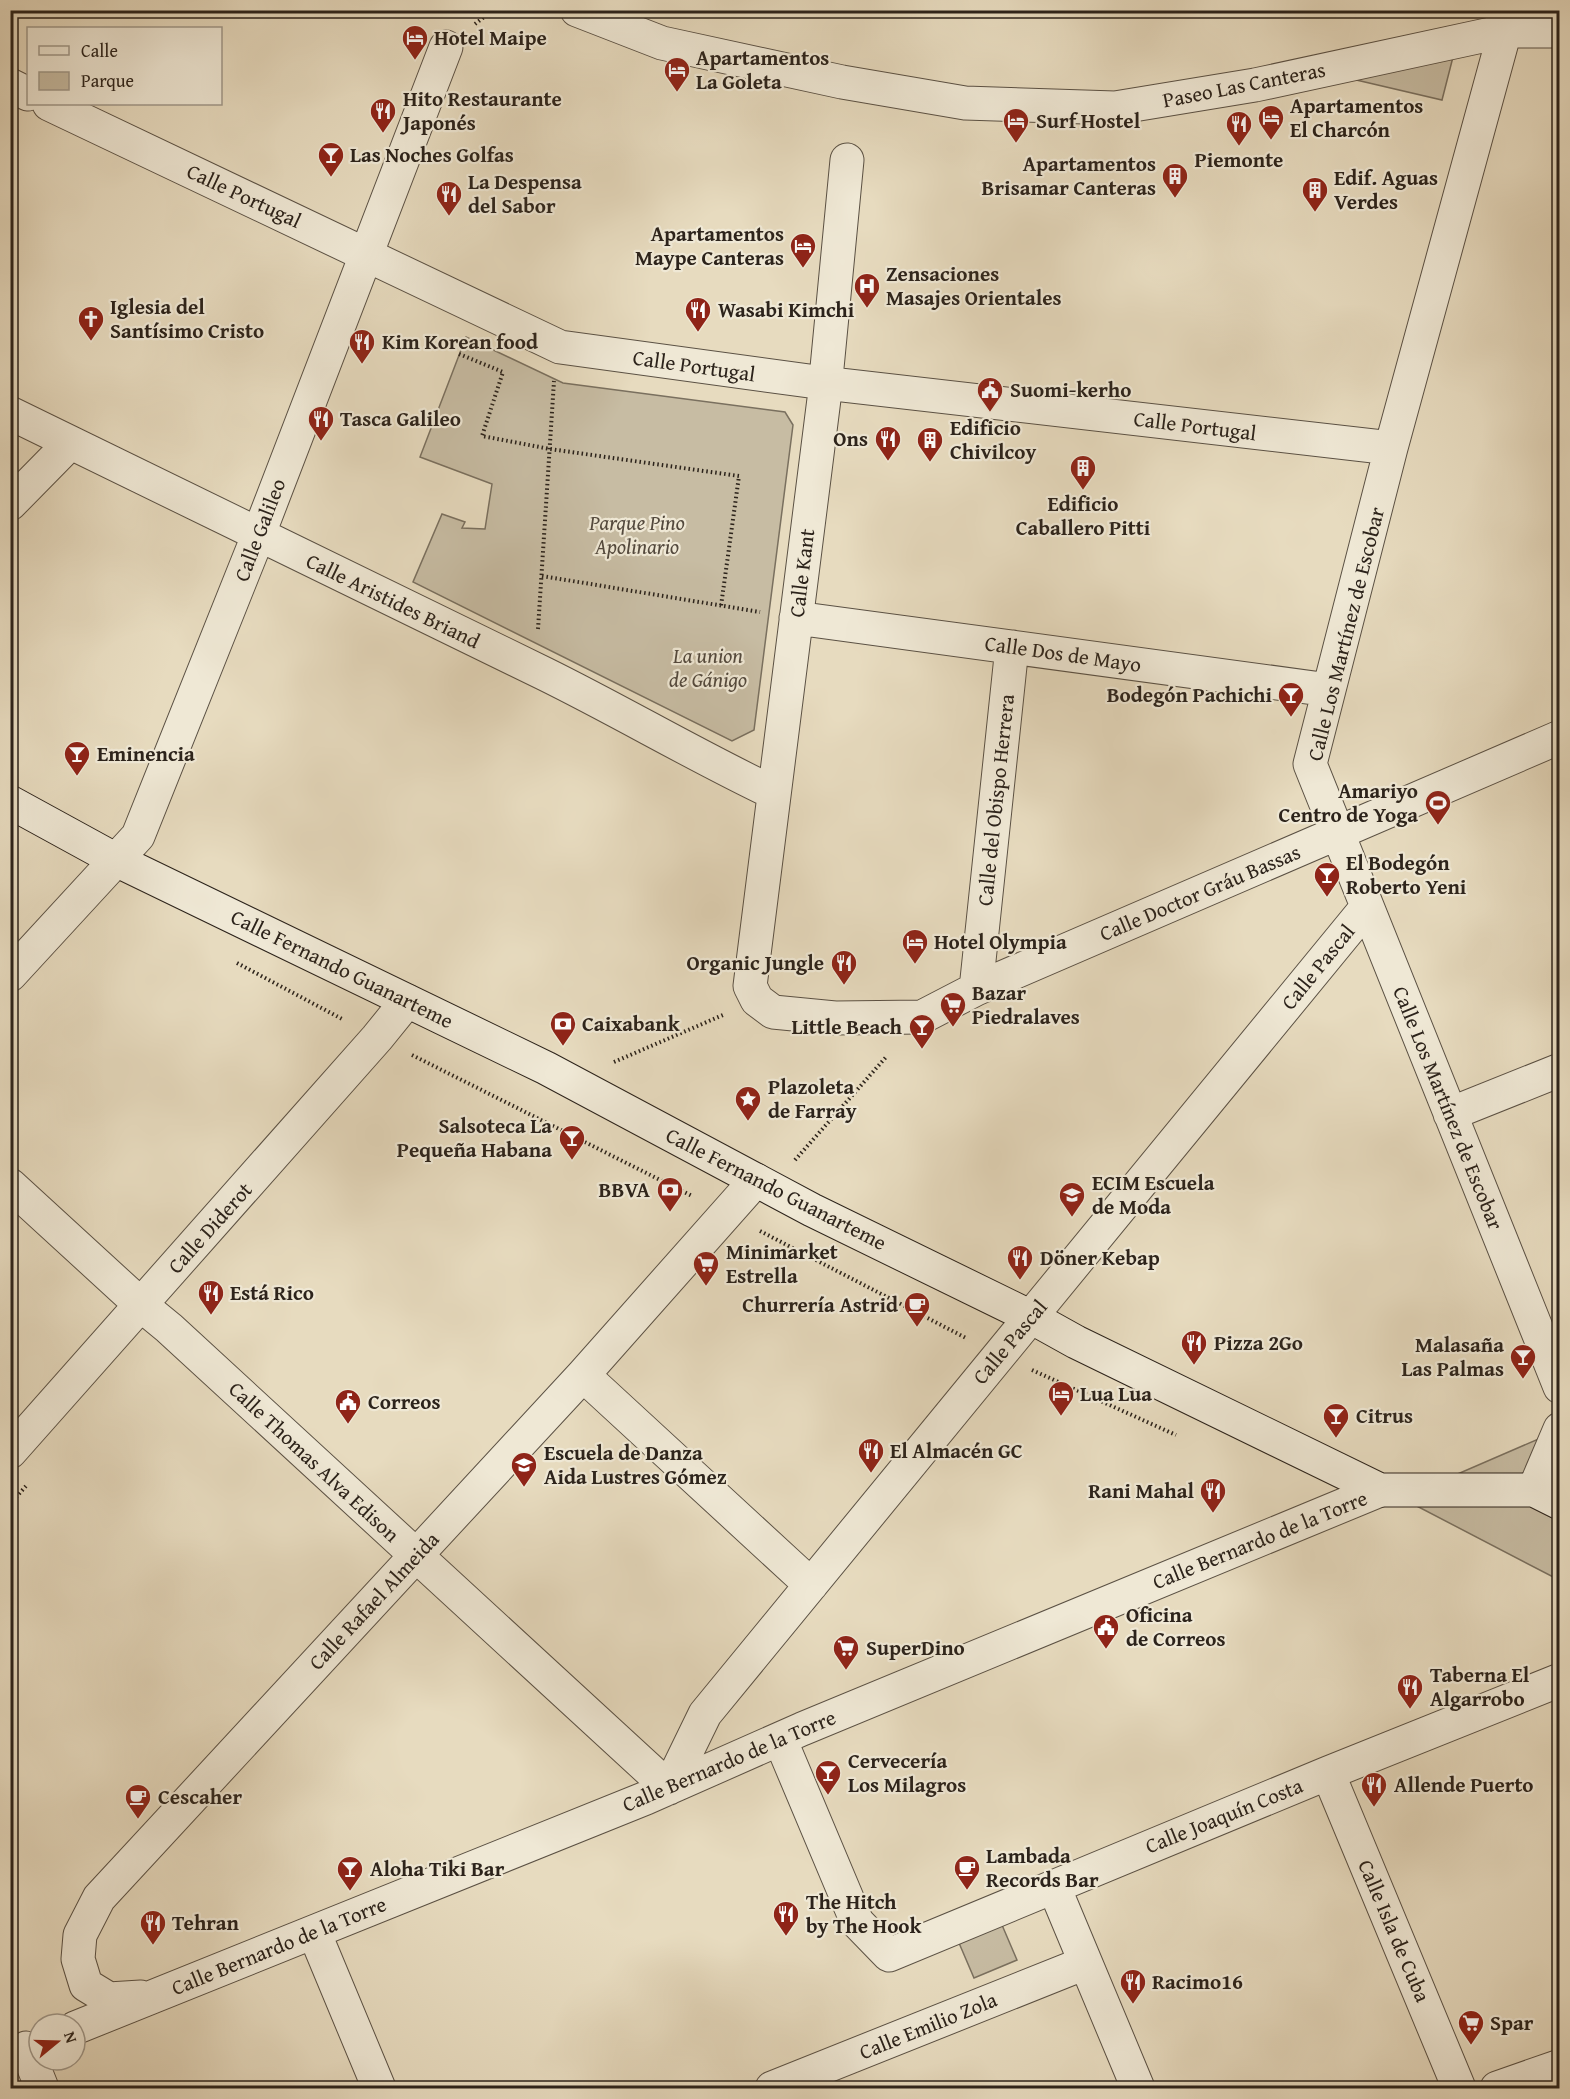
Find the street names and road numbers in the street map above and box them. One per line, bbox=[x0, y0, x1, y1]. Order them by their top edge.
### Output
street label: Paseo Las Canteras bbox=[1160, 54, 1328, 115]
street label: Calle Portugal bbox=[182, 155, 307, 236]
street label: Calle Portugal bbox=[631, 342, 757, 389]
street label: Calle Portugal bbox=[1132, 403, 1258, 448]
street label: Calle Galileo bbox=[226, 474, 293, 586]
street label: Calle Los Martínez de Escobar bbox=[1299, 504, 1392, 764]
street label: Calle Kant bbox=[781, 526, 822, 619]
street label: Calle Aristides Briand bbox=[301, 545, 486, 656]
street label: Calle Dos de Mayo bbox=[983, 627, 1143, 680]
street label: Calle del Obispo Herrera bbox=[969, 692, 1022, 907]
street label: Calle Doctor Gráu Bassas bbox=[1095, 836, 1305, 949]
street label: Calle Fernando Guanarteme bbox=[226, 901, 459, 1036]
street label: Calle Pascal bbox=[1273, 917, 1362, 1016]
street label: Calle Los Martínez de Escobar bbox=[1385, 981, 1512, 1235]
street label: Calle Fernando Guanarteme bbox=[661, 1119, 892, 1258]
street label: Calle Diderot bbox=[160, 1175, 260, 1280]
street label: Calle Pascal bbox=[965, 1292, 1054, 1391]
street label: Calle Thomas Alva Edison bbox=[222, 1374, 407, 1549]
street label: Calle Bernardo de la Torre bbox=[1148, 1482, 1372, 1597]
street label: Calle Rafael Almeida bbox=[301, 1524, 446, 1677]
street label: Calle Bernardo de la Torre bbox=[617, 1701, 841, 1820]
street label: Calle Joaquín Costa bbox=[1140, 1770, 1307, 1861]
street label: Calle Isla de Cuba bbox=[1350, 1855, 1438, 2007]
street label: Calle Bernardo de la Torre bbox=[167, 1888, 391, 2003]
street label: Calle Emilio Zola bbox=[854, 1984, 1001, 2067]

